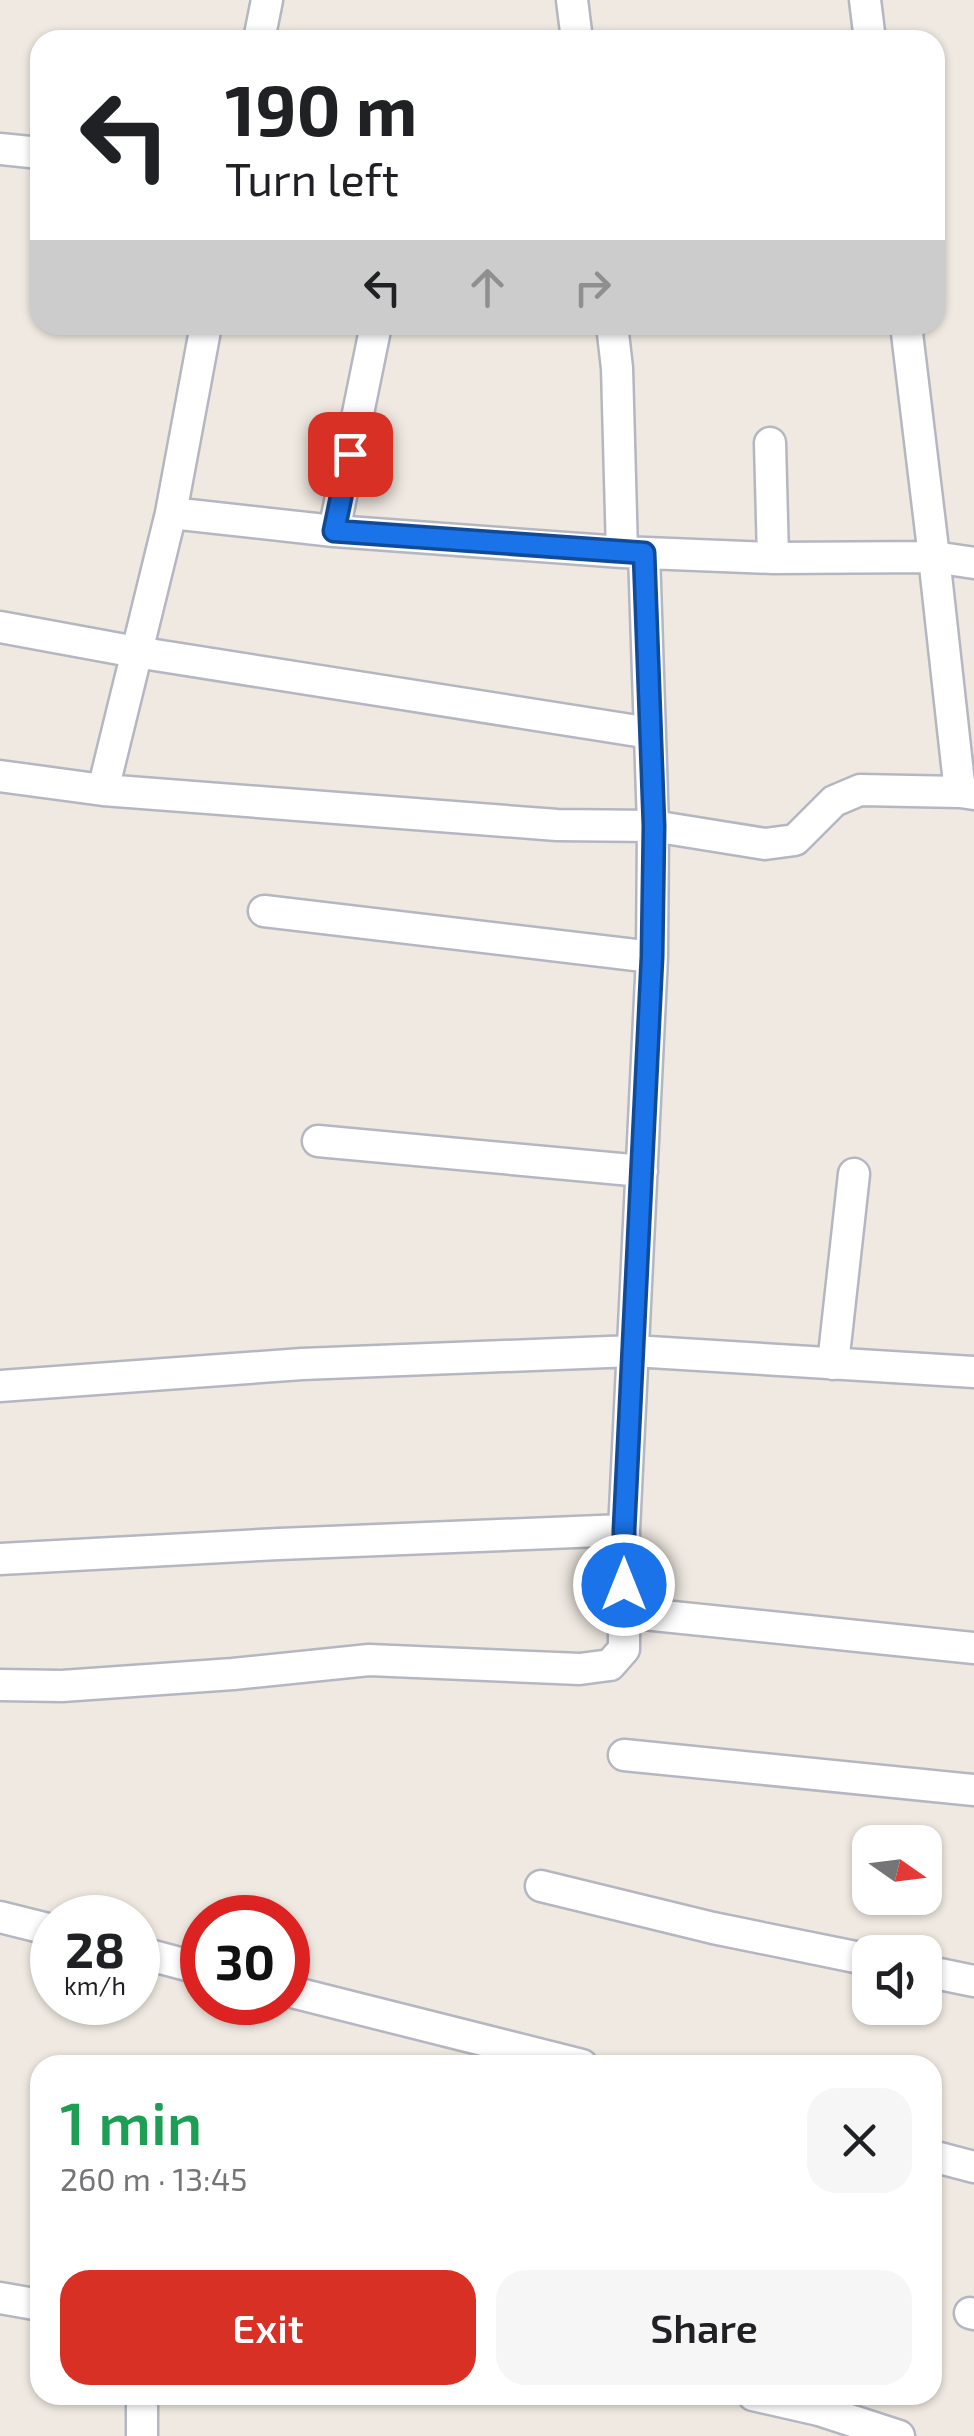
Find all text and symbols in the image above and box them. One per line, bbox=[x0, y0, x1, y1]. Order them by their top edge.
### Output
text: 190 m bbox=[225, 66, 418, 150]
icon: left bbox=[60, 70, 190, 200]
text: Turn left bbox=[225, 151, 399, 205]
icon: left bbox=[355, 260, 410, 315]
icon: ahead bbox=[460, 260, 515, 315]
icon: right bbox=[565, 260, 620, 315]
pin bbox=[308, 412, 393, 497]
icon: arrive bbox=[323, 427, 378, 482]
position arrow bbox=[572, 1533, 676, 1637]
north arrow bbox=[852, 1825, 942, 1915]
map controls bbox=[852, 1825, 942, 2025]
speed limit sign: 30 bbox=[180, 1895, 310, 2025]
text: 28 bbox=[65, 1918, 125, 1978]
button: sound bbox=[852, 1935, 942, 2025]
text: km/h bbox=[64, 1970, 126, 2000]
text: 1 min bbox=[60, 2085, 202, 2157]
button: close bbox=[807, 2088, 912, 2193]
text: 260 m · 13:45 bbox=[60, 2159, 248, 2197]
button: Exit bbox=[60, 2270, 476, 2385]
button: Share bbox=[496, 2270, 912, 2385]

